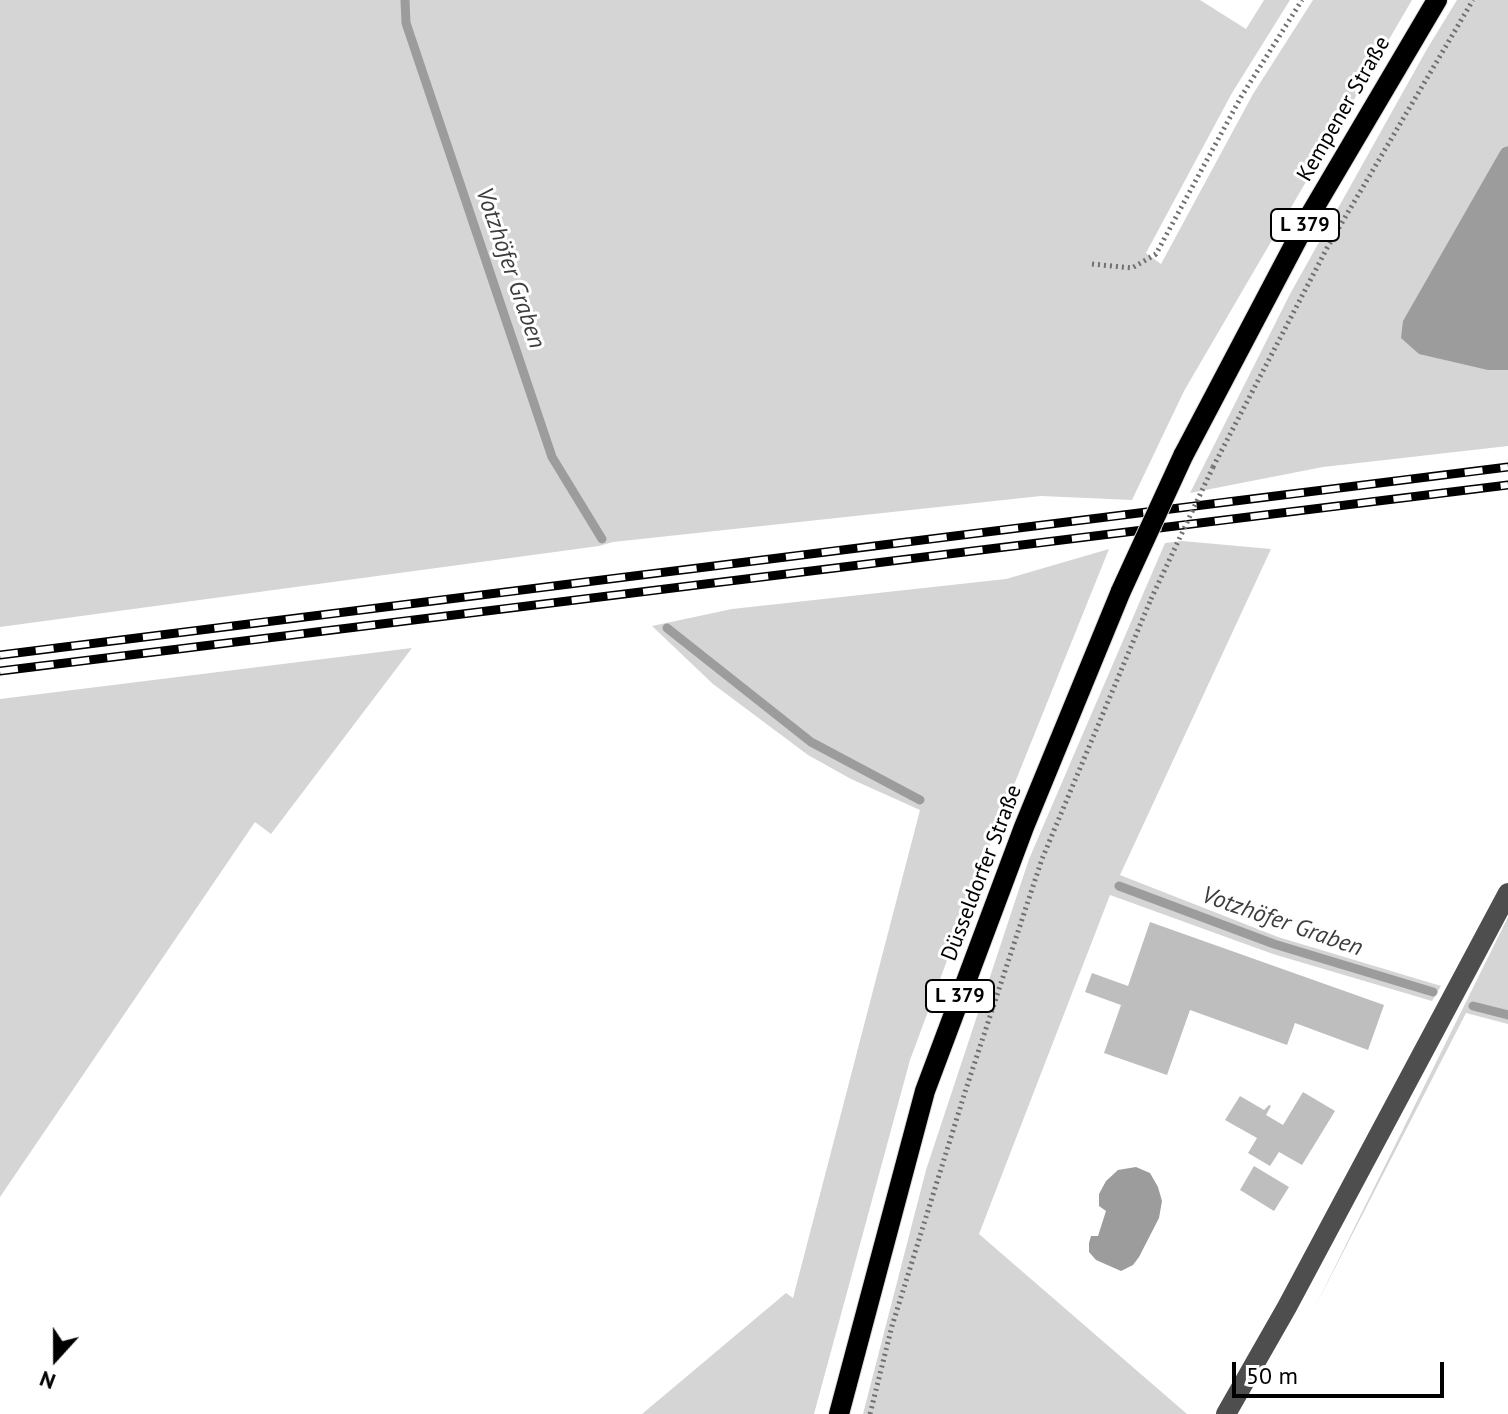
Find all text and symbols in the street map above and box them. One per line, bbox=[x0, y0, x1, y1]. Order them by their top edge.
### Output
street label: Kempener Straße bbox=[1292, 32, 1396, 186]
water label: Votzhöfer Graben bbox=[469, 184, 551, 352]
road number: L 379 bbox=[1271, 209, 1339, 241]
street label: Düsseldorfer Straße bbox=[936, 781, 1028, 965]
water label: Votzhöfer Graben bbox=[1198, 881, 1366, 963]
road number: L 379 bbox=[926, 980, 994, 1012]
north arrow bbox=[16, 1318, 96, 1398]
scale bar bbox=[1236, 1346, 1448, 1396]
text: 50 m bbox=[1246, 1360, 1298, 1391]
text: N bbox=[36, 1365, 59, 1396]

